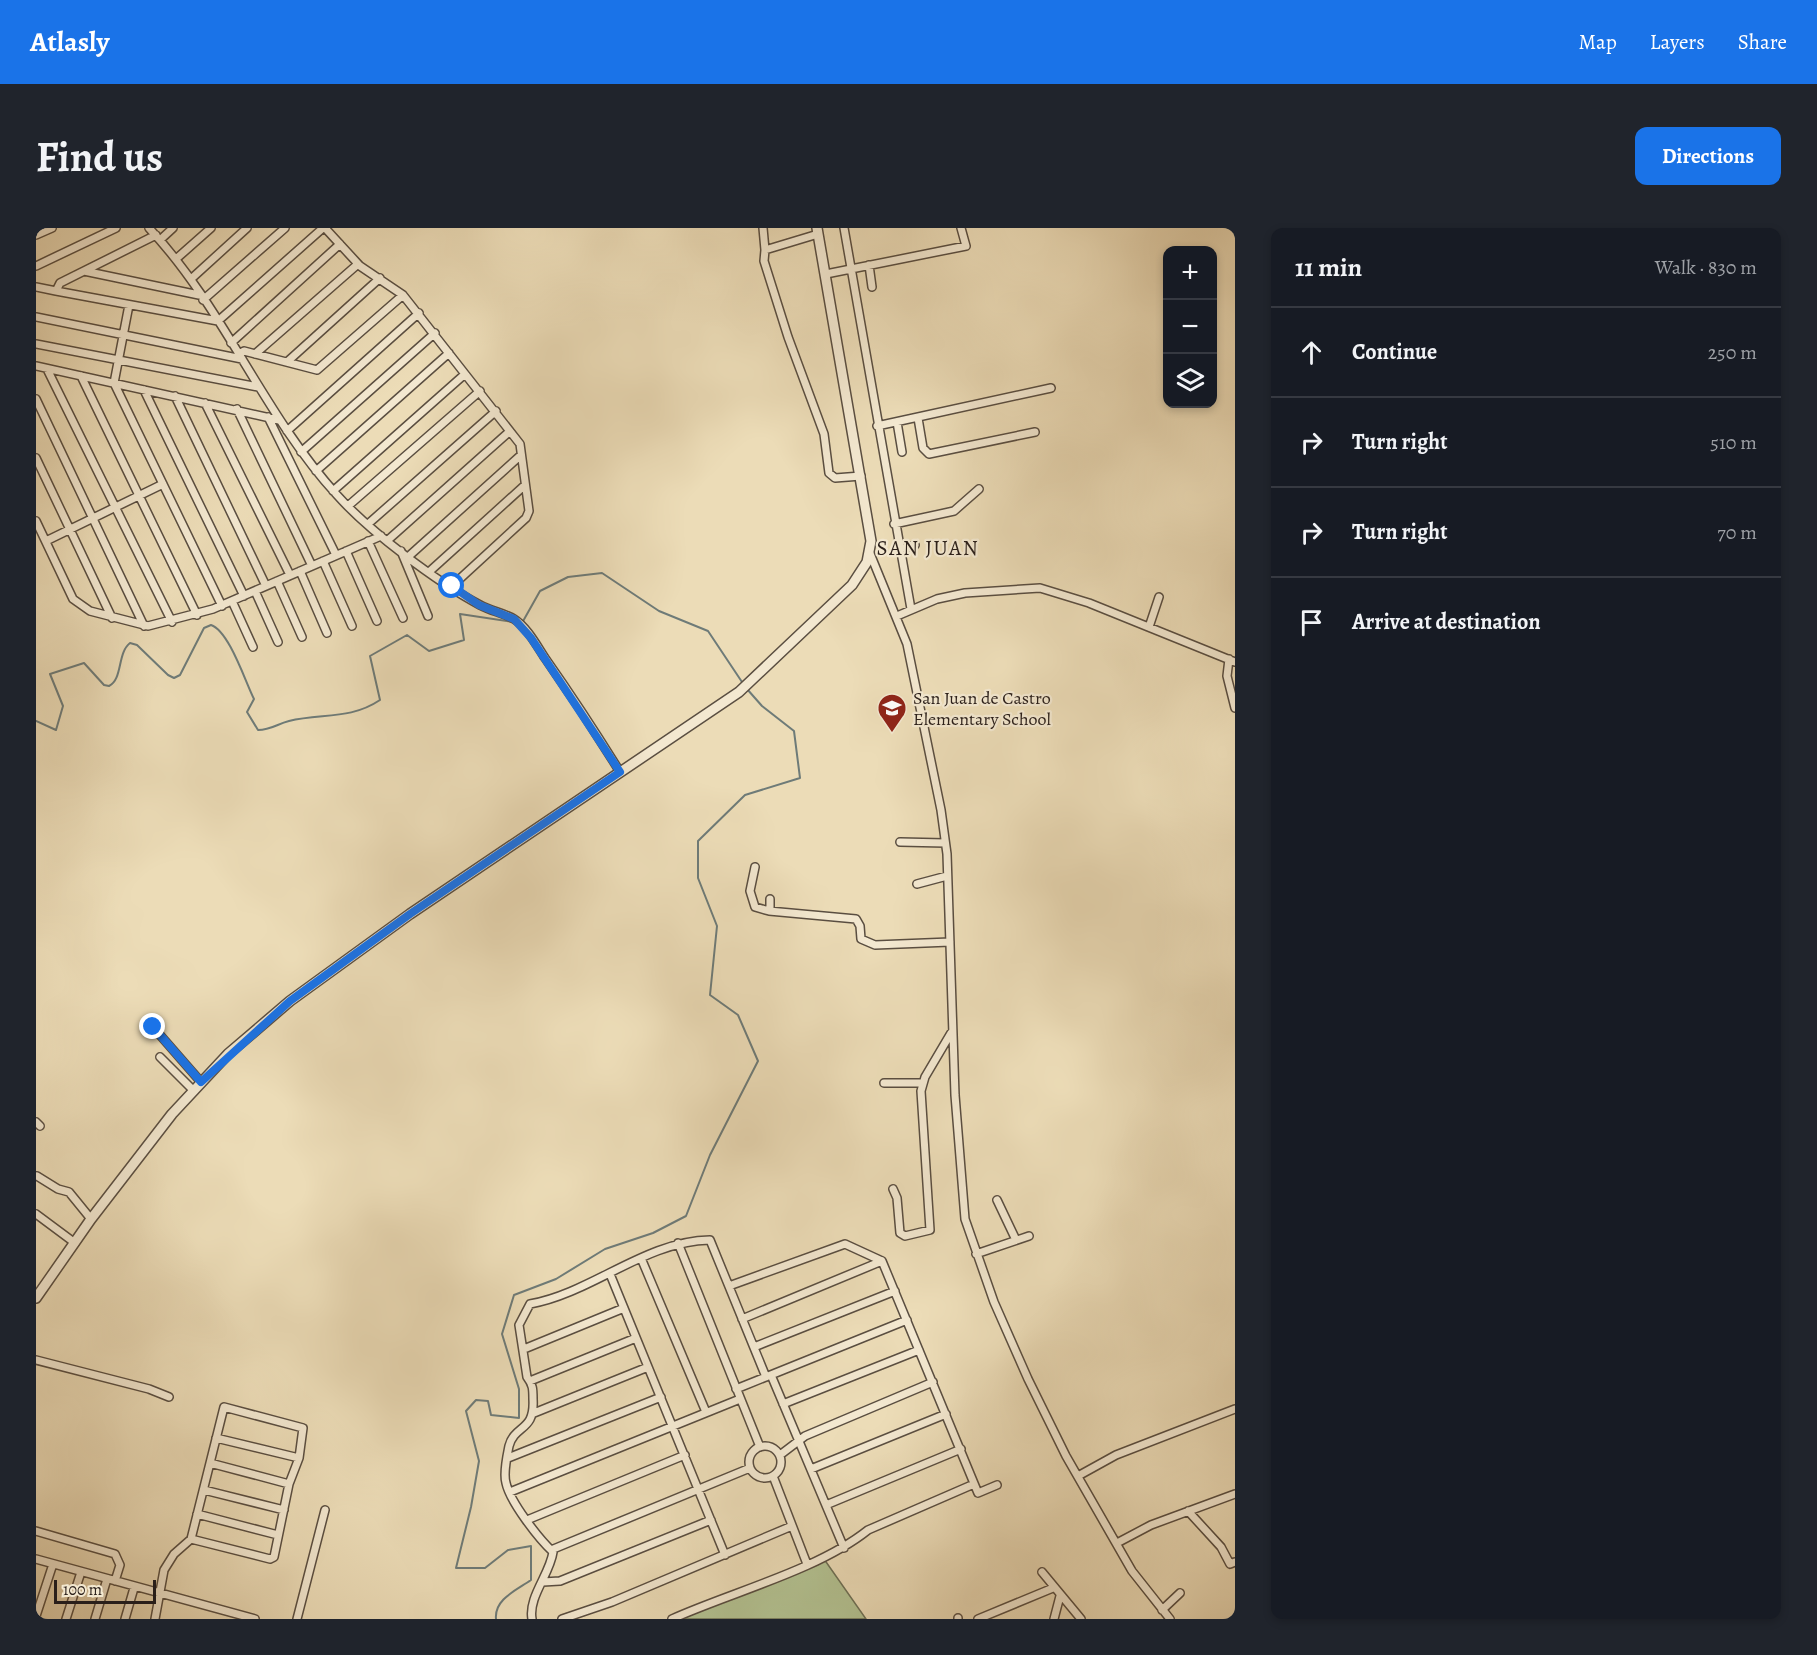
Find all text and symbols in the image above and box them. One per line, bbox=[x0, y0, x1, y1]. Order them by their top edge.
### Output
text: Atlasly bbox=[30, 23, 109, 61]
text: Map bbox=[1578, 28, 1617, 56]
text: Layers bbox=[1650, 28, 1705, 56]
text: Share bbox=[1738, 28, 1787, 56]
button: Directions bbox=[1635, 127, 1781, 185]
text: Find us bbox=[36, 128, 163, 185]
map controls bbox=[1163, 246, 1217, 408]
button: + bbox=[1163, 246, 1217, 300]
text: 11 min bbox=[1295, 250, 1362, 285]
text: Walk · 830 m bbox=[1655, 254, 1757, 281]
button: − bbox=[1163, 300, 1217, 354]
icon: ahead bbox=[1295, 336, 1328, 369]
text: Continue bbox=[1352, 337, 1437, 367]
text: 250 m bbox=[1708, 339, 1757, 366]
button: layers bbox=[1163, 354, 1217, 408]
icon: right bbox=[1295, 426, 1328, 459]
text: Turn right bbox=[1352, 427, 1448, 457]
text: 510 m bbox=[1710, 429, 1757, 456]
icon: right bbox=[1295, 516, 1328, 549]
text: Turn right bbox=[1352, 517, 1448, 547]
text: 70 m bbox=[1717, 519, 1757, 546]
district label: SAN JUAN bbox=[877, 534, 979, 562]
route start bbox=[438, 572, 464, 598]
icon: arrive bbox=[1295, 606, 1328, 639]
text: Arrive at destination bbox=[1352, 607, 1541, 637]
place label: San Juan de Castro Elementary School bbox=[913, 686, 1051, 731]
school or university icon: San Juan de Castro Elementary School bbox=[876, 692, 908, 734]
route end bbox=[139, 1013, 165, 1039]
scale bar bbox=[54, 1577, 156, 1604]
text: 100 m bbox=[63, 1579, 102, 1601]

